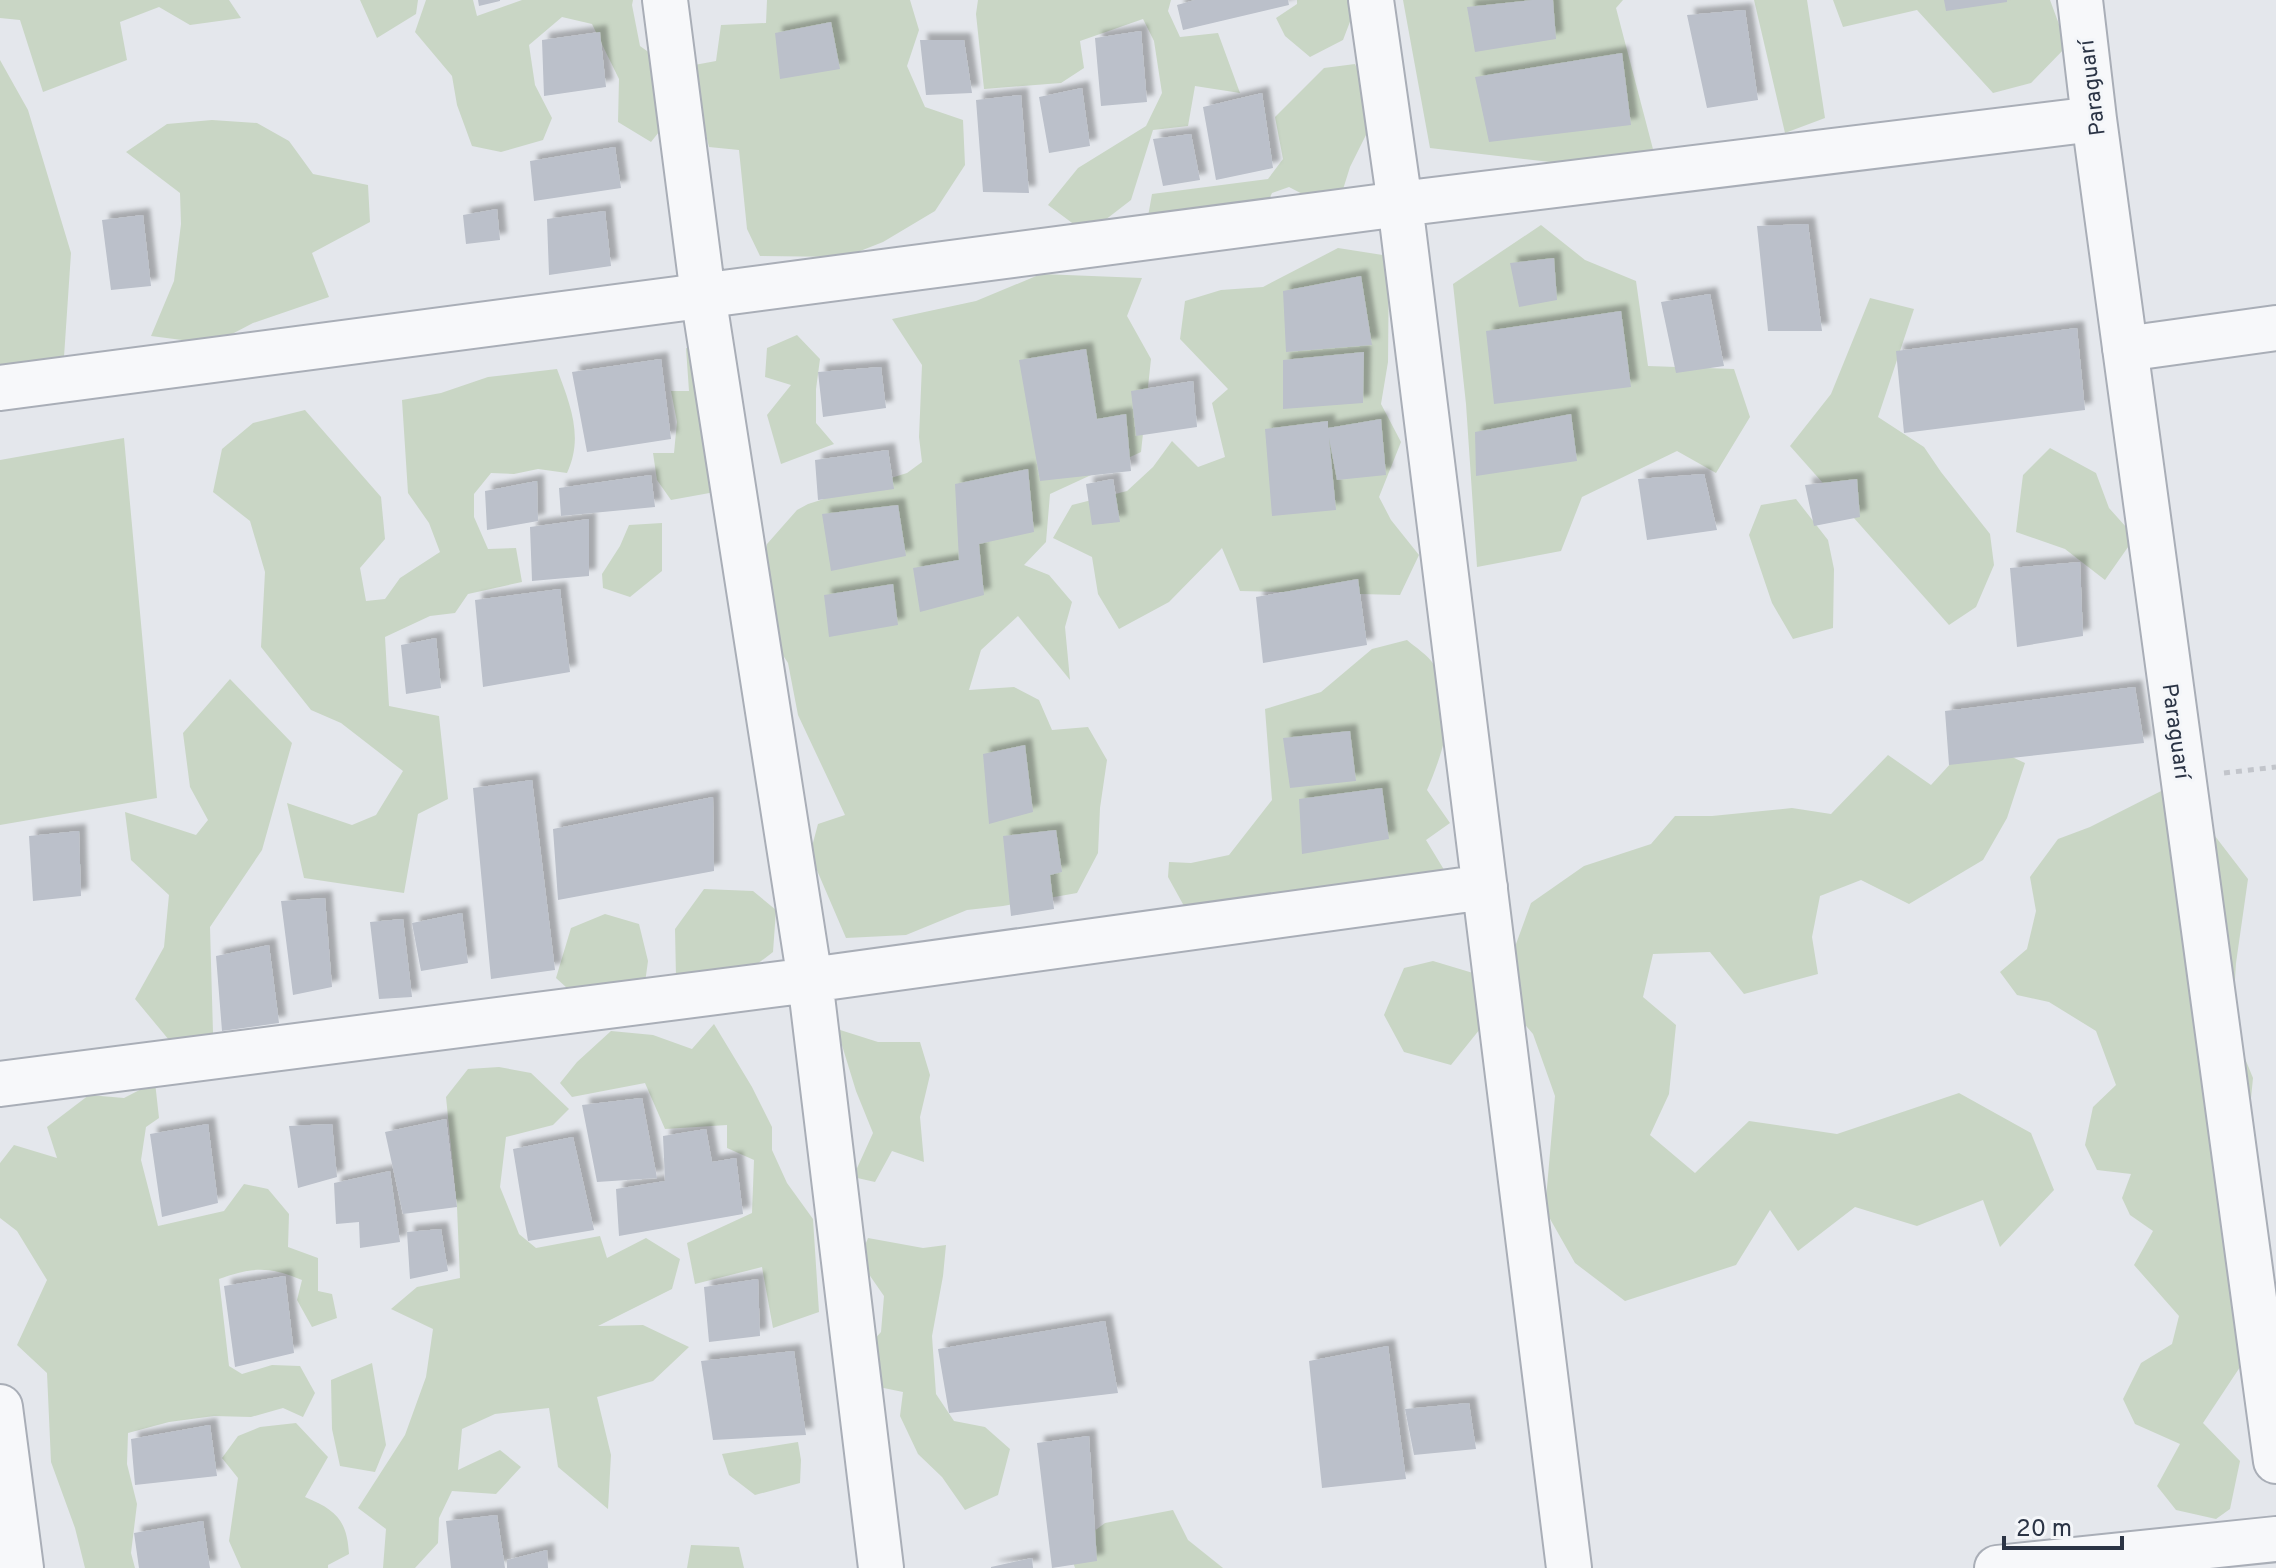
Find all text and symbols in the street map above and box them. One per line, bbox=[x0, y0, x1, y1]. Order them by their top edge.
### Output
street label: Paraguarí bbox=[2074, 36, 2113, 137]
street label: Paraguarí bbox=[2154, 682, 2195, 783]
scale bar bbox=[2004, 1500, 2122, 1550]
text: 20 m bbox=[2016, 1515, 2072, 1545]

